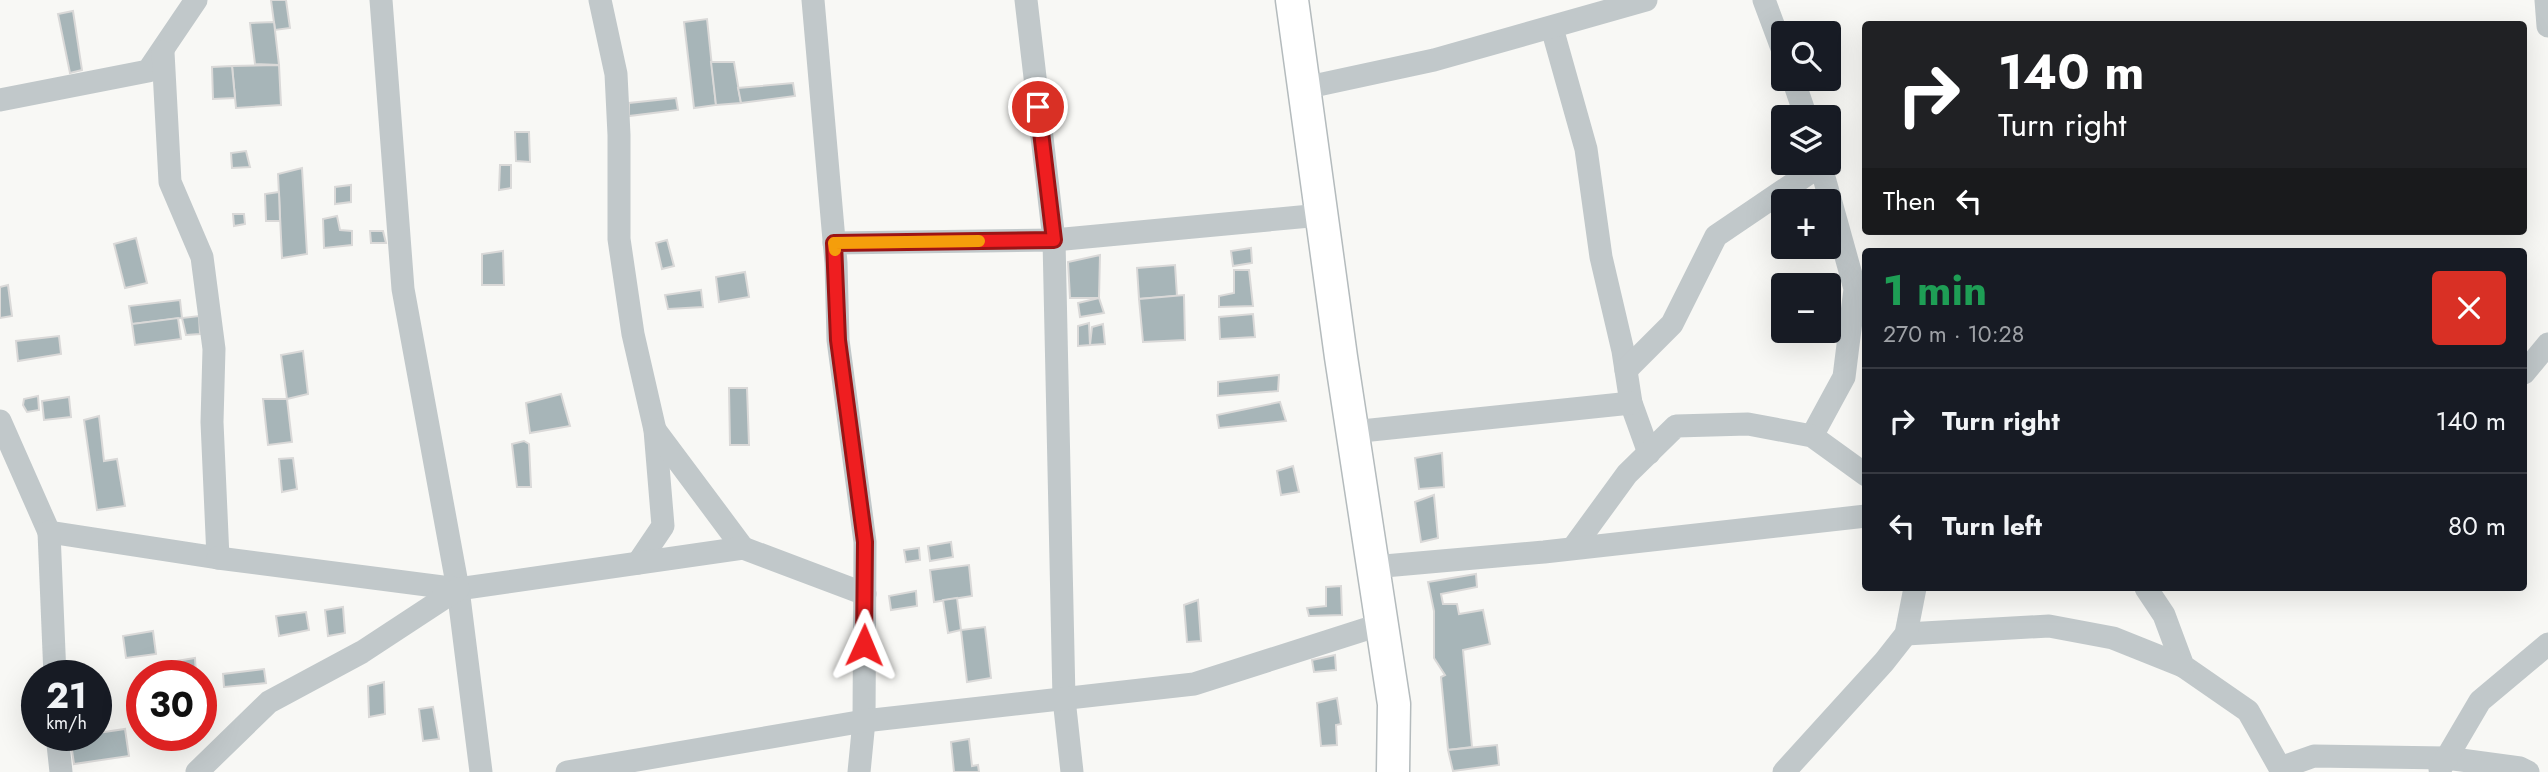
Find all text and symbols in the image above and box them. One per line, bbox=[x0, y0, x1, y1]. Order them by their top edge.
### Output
map controls bbox=[1771, 21, 1841, 343]
button: search bbox=[1771, 21, 1841, 91]
text: 140 m bbox=[1998, 37, 2144, 107]
icon: right bbox=[1883, 49, 1974, 140]
pin bbox=[1008, 77, 1068, 137]
icon: arrive bbox=[1019, 88, 1057, 126]
text: Turn right bbox=[1998, 102, 2127, 148]
button: layers bbox=[1771, 105, 1841, 175]
text: Then bbox=[1883, 182, 1936, 220]
icon: left bbox=[1950, 182, 1988, 220]
button: + bbox=[1771, 189, 1841, 259]
text: 1 min bbox=[1883, 260, 1987, 321]
button: close bbox=[2432, 271, 2506, 345]
button: − bbox=[1771, 273, 1841, 343]
text: 270 m · 10:28 bbox=[1883, 317, 2024, 351]
icon: right bbox=[1883, 402, 1921, 440]
text: Turn right bbox=[1942, 402, 2060, 440]
text: 140 m bbox=[2435, 402, 2506, 440]
icon: left bbox=[1883, 507, 1921, 545]
text: Turn left bbox=[1942, 507, 2042, 545]
text: 80 m bbox=[2448, 507, 2506, 545]
position arrow bbox=[827, 608, 901, 682]
speed limit sign: 30 bbox=[126, 660, 217, 751]
text: 21 bbox=[46, 671, 87, 721]
text: km/h bbox=[46, 710, 87, 736]

